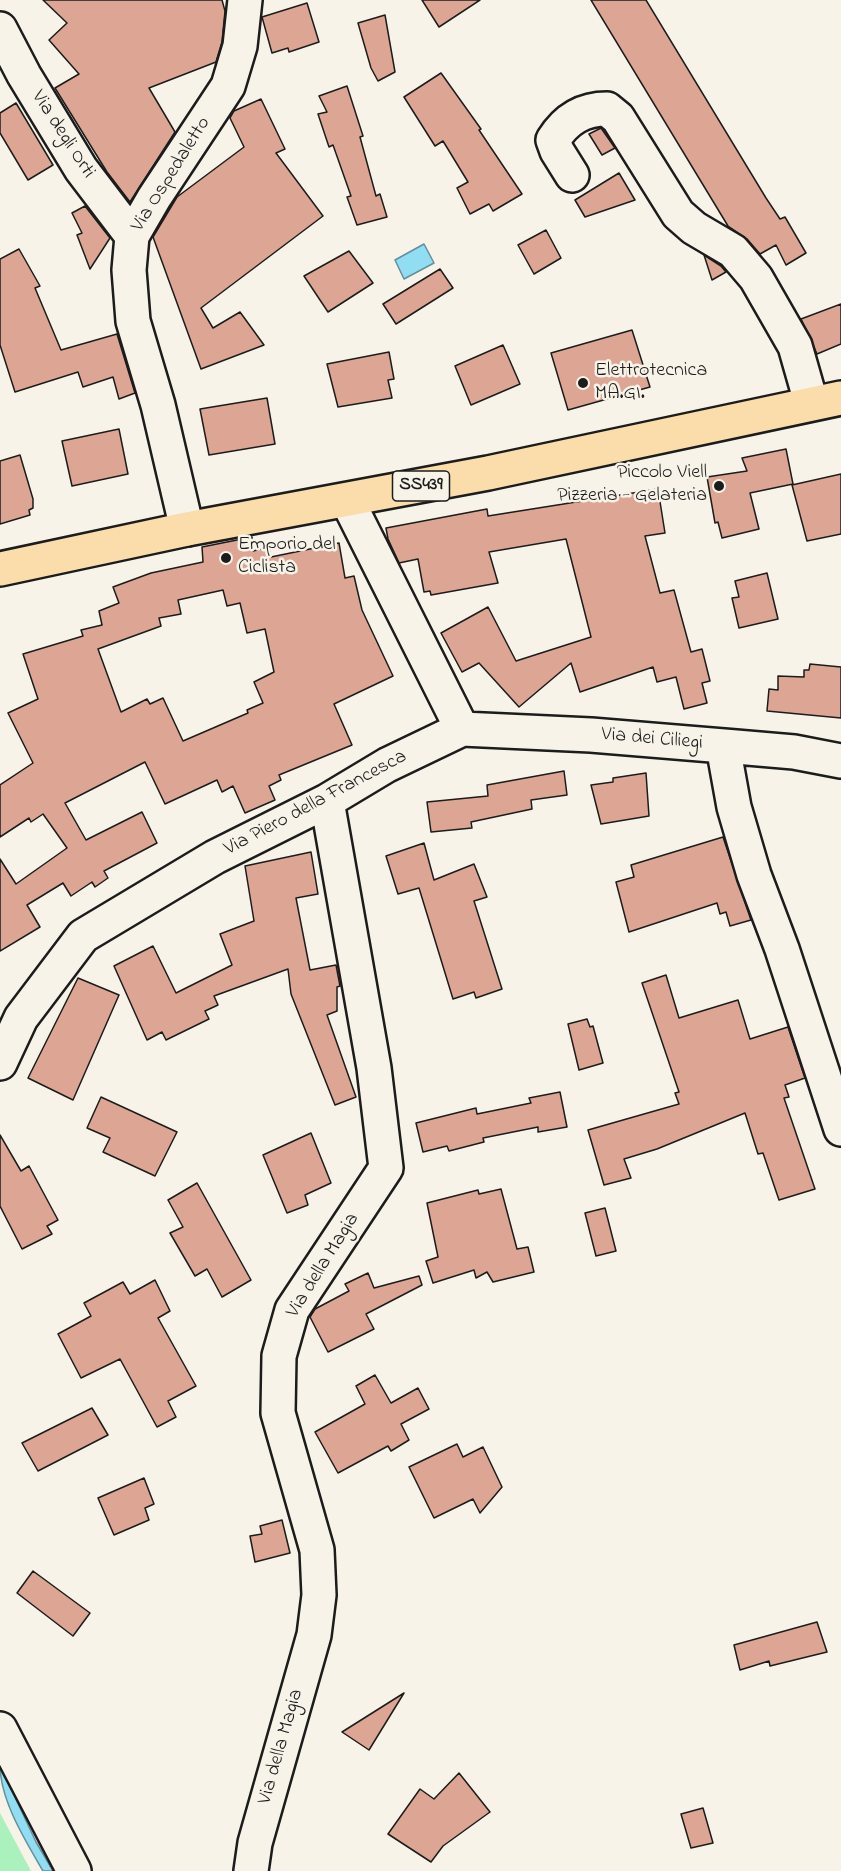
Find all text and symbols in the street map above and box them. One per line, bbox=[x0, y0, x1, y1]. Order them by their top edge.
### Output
street label: Via degli Orti bbox=[25, 87, 99, 183]
street label: Via Ospedaletto bbox=[127, 113, 217, 237]
place label: Elettrotecnica MA.GI. bbox=[595, 360, 707, 407]
marker: Elettrotecnica MA.GI. bbox=[576, 376, 590, 390]
place label: Piccolo Viell Pizzeria - Gelateria bbox=[557, 462, 707, 509]
road number: SS439 bbox=[392, 471, 450, 501]
marker: Piccolo Viell Pizzeria - Gelateria bbox=[712, 479, 726, 493]
place label: Emporio del Ciclista bbox=[238, 534, 336, 581]
marker: Emporio del Ciclista bbox=[219, 551, 233, 565]
street label: Via dei Ciliegi bbox=[600, 724, 704, 756]
street label: Via Piero della Francesca bbox=[221, 746, 411, 862]
street label: Via della Magia bbox=[282, 1209, 366, 1323]
street label: Via della Magia bbox=[254, 1687, 310, 1807]

